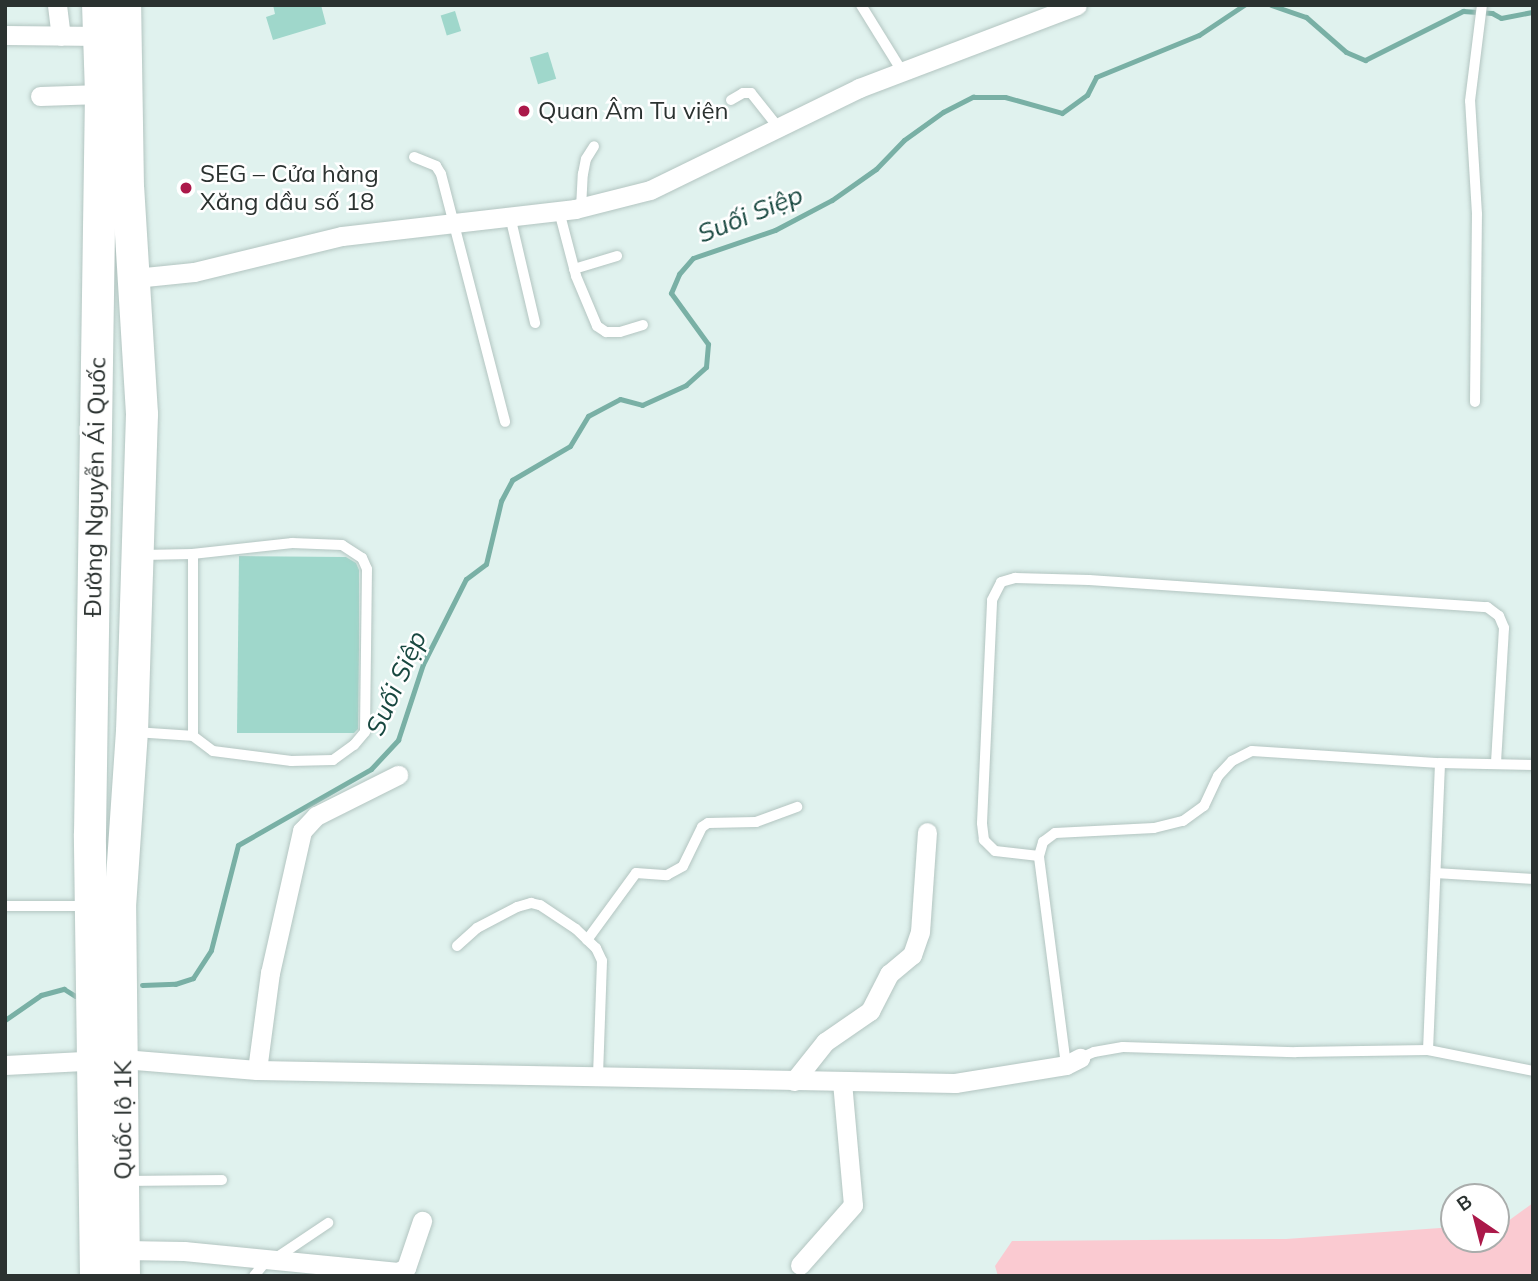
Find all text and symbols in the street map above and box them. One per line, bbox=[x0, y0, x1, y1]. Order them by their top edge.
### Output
place label: Quan Âm Tu viện bbox=[538, 97, 729, 125]
marker: Quan Âm Tu viện bbox=[516, 103, 532, 119]
place label: SEG – Cửa hàng Xăng dầu số 18 bbox=[200, 160, 379, 216]
water label: Suối Siệp bbox=[693, 179, 807, 249]
marker: SEG – Cửa hàng Xăng dầu số 18 bbox=[178, 180, 194, 196]
street label: Đường Nguyễn Ái Quốc bbox=[78, 357, 112, 617]
water label: Suối Siệp bbox=[359, 626, 433, 740]
street label: Quốc lộ 1K bbox=[109, 1060, 137, 1180]
north arrow bbox=[1440, 1183, 1510, 1253]
text: B bbox=[1452, 1189, 1476, 1216]

